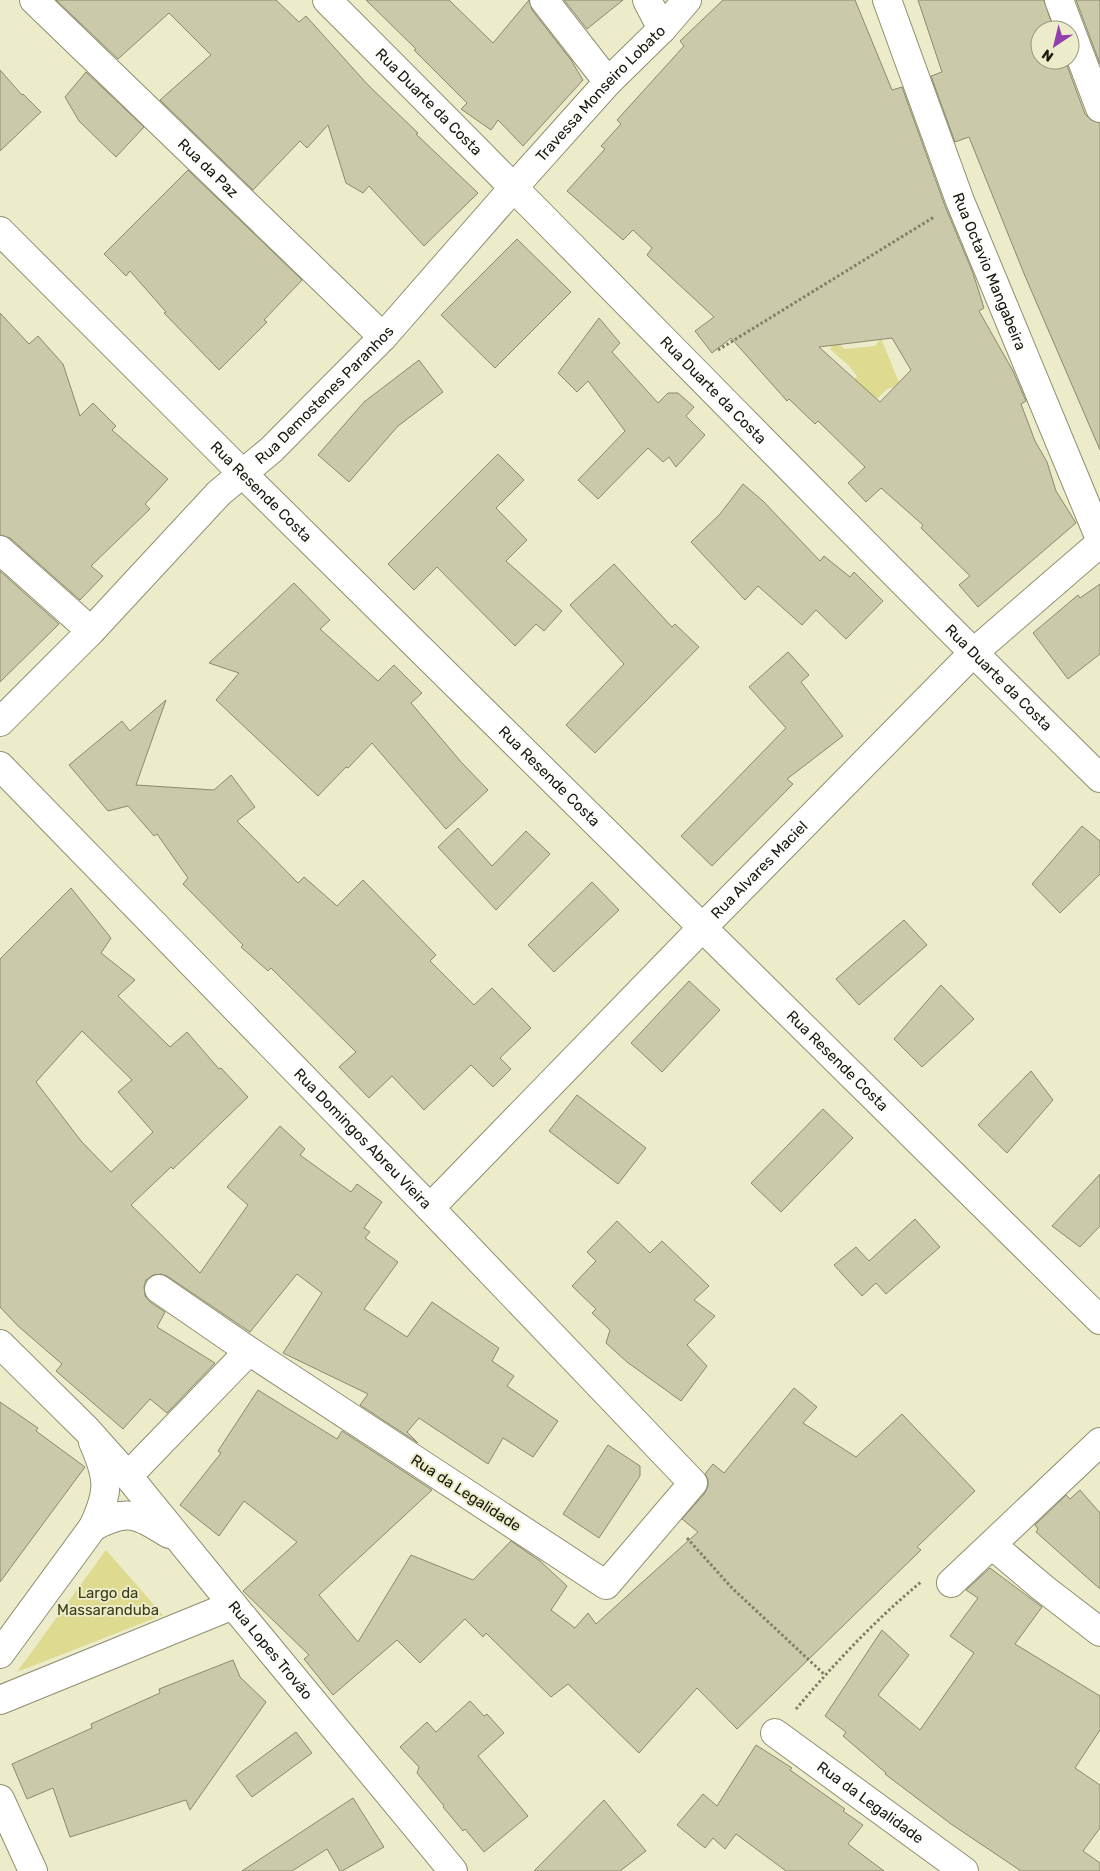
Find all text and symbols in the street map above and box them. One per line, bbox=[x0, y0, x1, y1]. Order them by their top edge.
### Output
north arrow bbox=[1030, 20, 1080, 70]
street label: Travessa Monseiro Lobato bbox=[532, 22, 669, 165]
street label: Rua Duarte da Costa bbox=[372, 45, 486, 159]
text: N bbox=[1039, 45, 1057, 65]
street label: Rua da Paz bbox=[174, 135, 242, 202]
street label: Rua Octavio Mangabeira bbox=[949, 190, 1030, 353]
street label: Rua Demostenes Paranhos bbox=[252, 322, 398, 468]
street label: Rua Duarte da Costa bbox=[656, 333, 770, 448]
street label: Rua Resende Costa bbox=[207, 438, 316, 546]
street label: Rua Duarte da Costa bbox=[941, 621, 1056, 735]
street label: Rua Resende Costa bbox=[495, 722, 604, 830]
street label: Rua Alvares Maciel bbox=[707, 817, 811, 922]
street label: Rua Resende Costa bbox=[783, 1007, 892, 1115]
street label: Rua Domingos Abreu Vieira bbox=[290, 1065, 435, 1213]
street label: Rua da Legalidade bbox=[408, 1451, 524, 1535]
park label: Largo da Massaranduba bbox=[57, 1584, 159, 1619]
street label: Rua Lopes Trovão bbox=[224, 1597, 316, 1703]
street label: Rua da Legalidade bbox=[813, 1758, 927, 1847]

